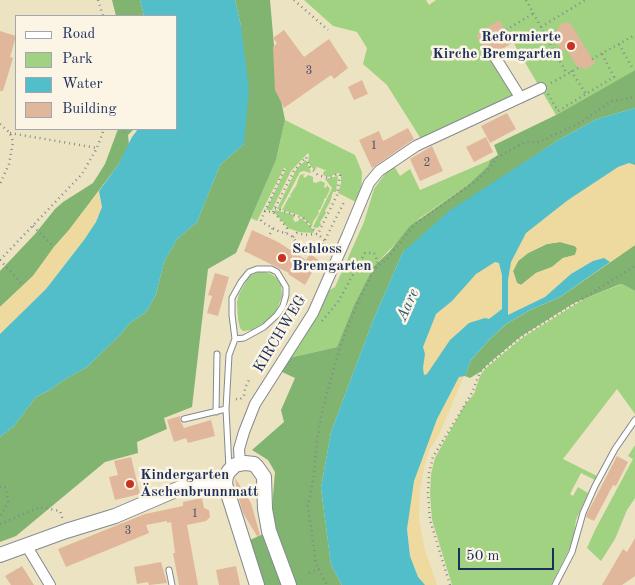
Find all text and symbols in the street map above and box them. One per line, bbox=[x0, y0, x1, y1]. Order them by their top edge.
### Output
legend bbox=[15, 15, 178, 130]
text: Road bbox=[62, 27, 95, 42]
place label: Reformierte Kirche Bremgarten bbox=[432, 28, 561, 63]
marker: Reformierte Kirche Bremgarten bbox=[565, 40, 577, 52]
text: Park bbox=[62, 52, 93, 67]
house number: 3 bbox=[306, 64, 312, 78]
text: Water bbox=[62, 77, 103, 92]
text: Building bbox=[62, 102, 117, 117]
house number: 1 bbox=[371, 139, 377, 153]
house number: 2 bbox=[424, 156, 430, 170]
place label: Schloss Bremgarten bbox=[292, 240, 372, 275]
marker: Schloss Bremgarten bbox=[276, 252, 288, 264]
water label: Aare bbox=[393, 286, 423, 324]
street label: KIRCHWEG bbox=[250, 292, 310, 376]
place label: Kindergarten Äschenbrunnmatt bbox=[140, 466, 258, 501]
marker: Kindergarten Äschenbrunnmatt bbox=[124, 478, 136, 490]
house number: 1 bbox=[192, 507, 198, 521]
house number: 3 bbox=[125, 524, 131, 538]
scale bar bbox=[460, 538, 556, 570]
text: 50 m bbox=[466, 549, 500, 564]

